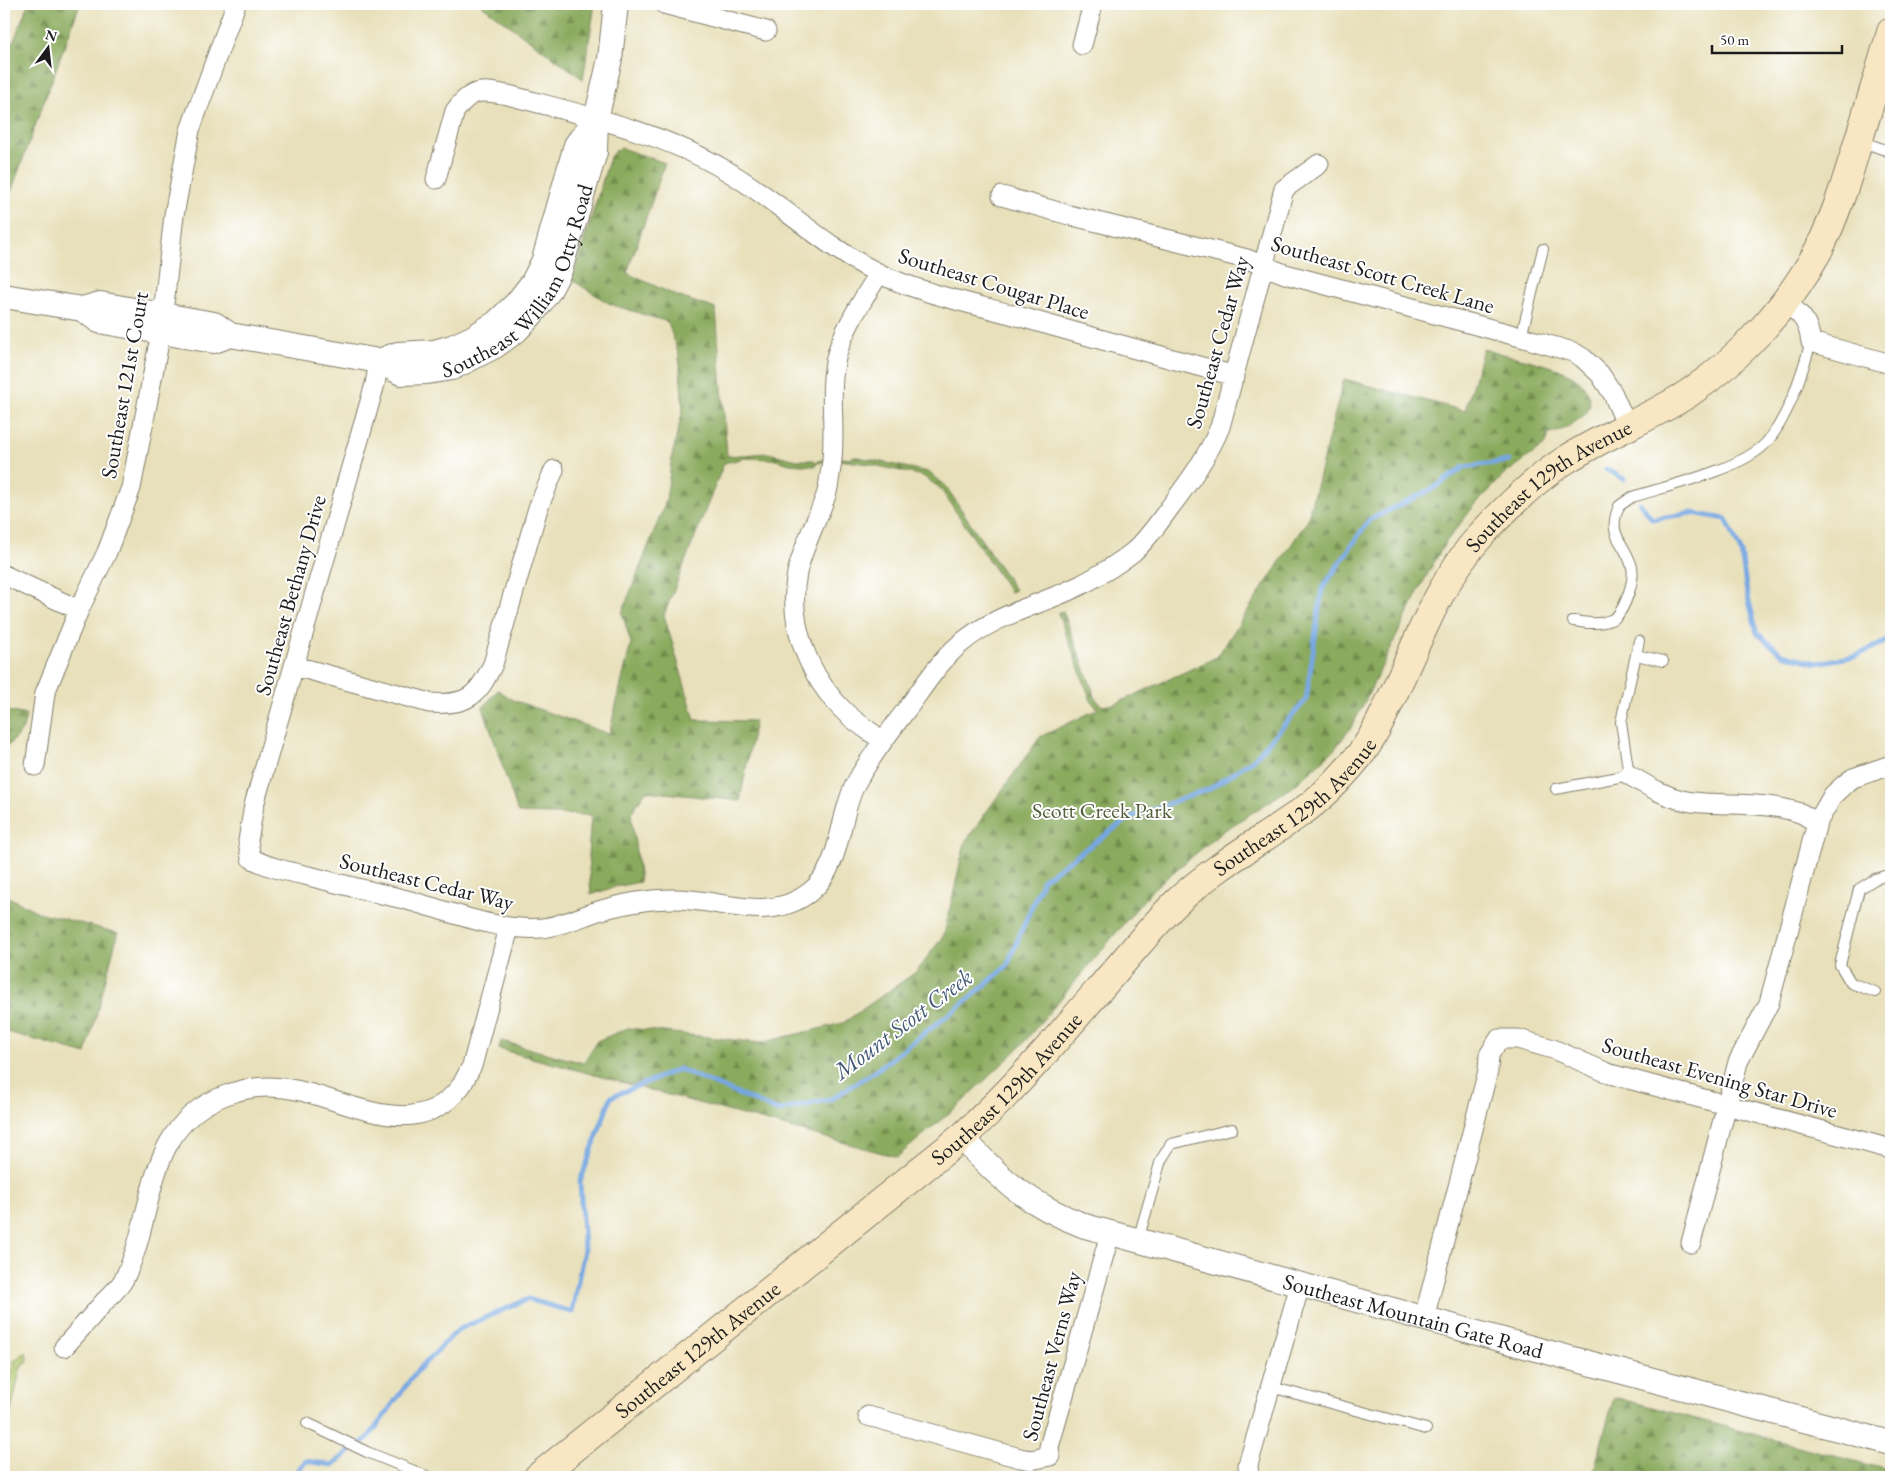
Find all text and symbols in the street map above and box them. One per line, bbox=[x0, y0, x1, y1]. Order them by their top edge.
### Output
north arrow bbox=[22, 22, 72, 72]
scale bar bbox=[1712, 22, 1842, 54]
text: N bbox=[44, 25, 60, 46]
text: 50 m bbox=[1720, 30, 1749, 49]
street label: Southeast William Otty Road bbox=[440, 180, 600, 384]
street label: Southeast Scott Creek Lane bbox=[1268, 229, 1498, 320]
street label: Southeast Cougar Place bbox=[895, 241, 1093, 326]
street label: Southeast Cedar Way bbox=[1179, 252, 1256, 432]
street label: Southeast 121st Court bbox=[94, 289, 155, 481]
street label: Southeast 129th Avenue bbox=[1458, 413, 1637, 558]
street label: Southeast Bethany Drive bbox=[248, 491, 333, 699]
street label: Southeast 129th Avenue bbox=[1207, 732, 1383, 883]
park label: Scott Creek Park bbox=[1032, 796, 1173, 825]
street label: Southeast Cedar Way bbox=[337, 846, 517, 917]
water label: Mount Scott Creek bbox=[825, 961, 979, 1087]
street label: Southeast 129th Avenue bbox=[925, 1006, 1089, 1172]
street label: Southeast Evening Star Drive bbox=[1599, 1030, 1841, 1125]
street label: Southeast Mountain Gate Road bbox=[1280, 1267, 1547, 1366]
street label: Southeast Verns Way bbox=[1015, 1268, 1088, 1444]
street label: Southeast 129th Avenue bbox=[609, 1274, 787, 1425]

